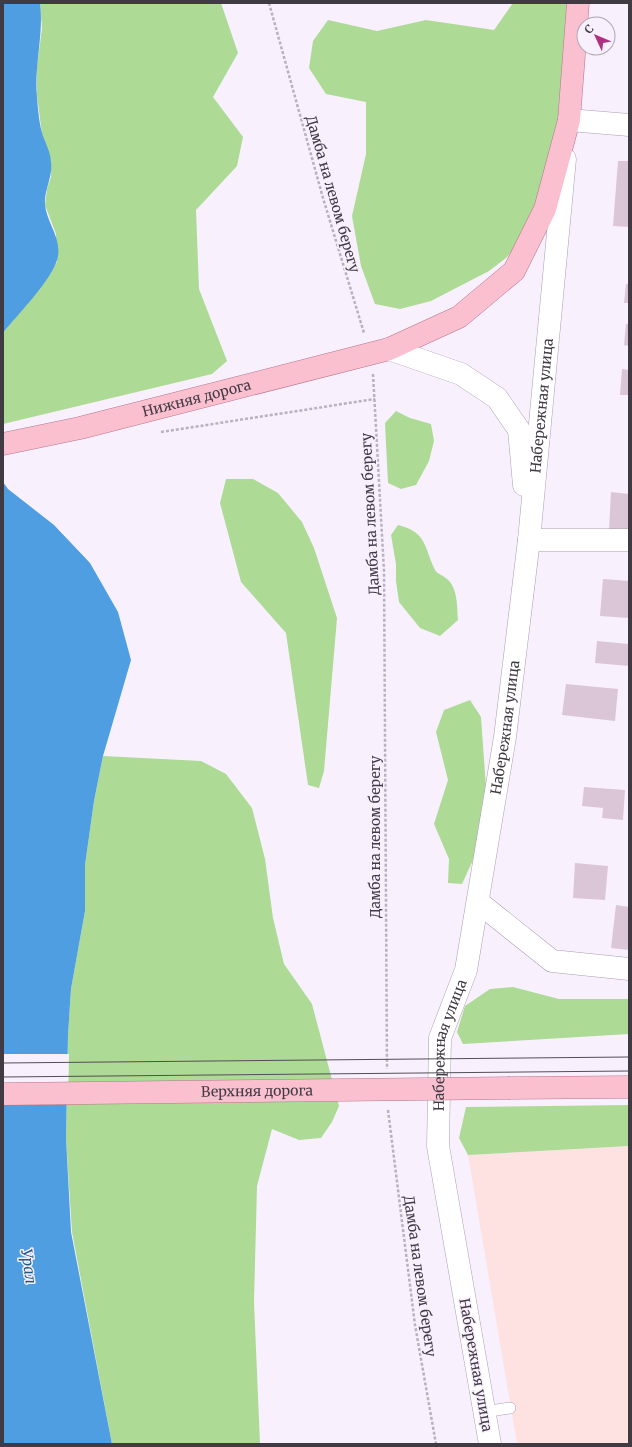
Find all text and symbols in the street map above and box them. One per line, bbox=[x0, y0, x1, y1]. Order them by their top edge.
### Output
north arrow bbox=[576, 16, 616, 56]
text: С bbox=[581, 22, 596, 37]
street label: Дамба на левом берегу bbox=[302, 113, 364, 275]
street label: Набережная улица bbox=[526, 337, 557, 474]
street label: Нижняя дорога bbox=[140, 376, 253, 421]
street label: Дамба на левом берегу bbox=[357, 431, 383, 596]
street label: Набережная улица bbox=[487, 659, 523, 796]
street label: Дамба на левом берегу bbox=[366, 755, 384, 918]
street label: Набережная улица bbox=[430, 976, 471, 1111]
street label: Верхняя дорога bbox=[201, 1081, 313, 1101]
street label: Дамба на левом берегу bbox=[400, 1194, 440, 1359]
water label: Урал bbox=[17, 1247, 41, 1285]
street label: Набережная улица bbox=[455, 1297, 497, 1434]

